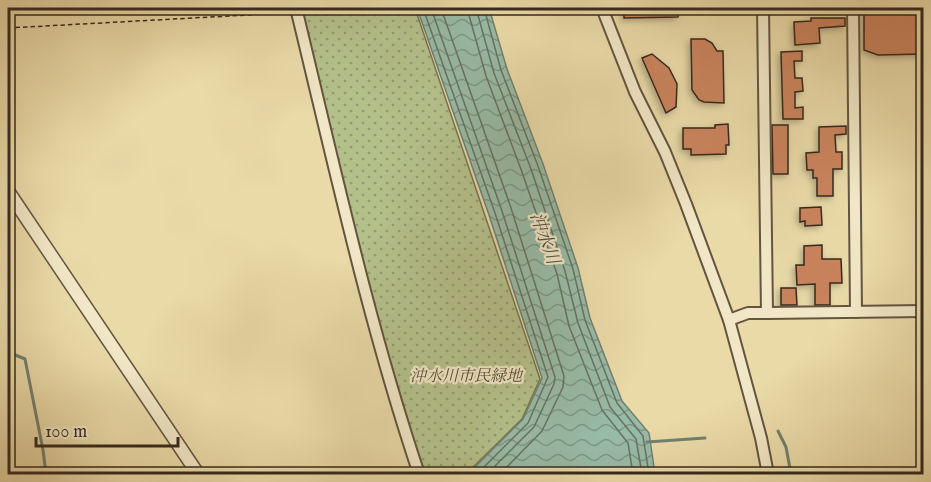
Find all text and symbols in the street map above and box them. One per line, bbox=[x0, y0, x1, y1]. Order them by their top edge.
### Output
water label: 沖水川 bbox=[524, 209, 564, 270]
park label: 沖水川市民緑地 bbox=[410, 367, 524, 387]
scale bar bbox=[36, 410, 178, 448]
text: 100 m bbox=[45, 421, 87, 444]

